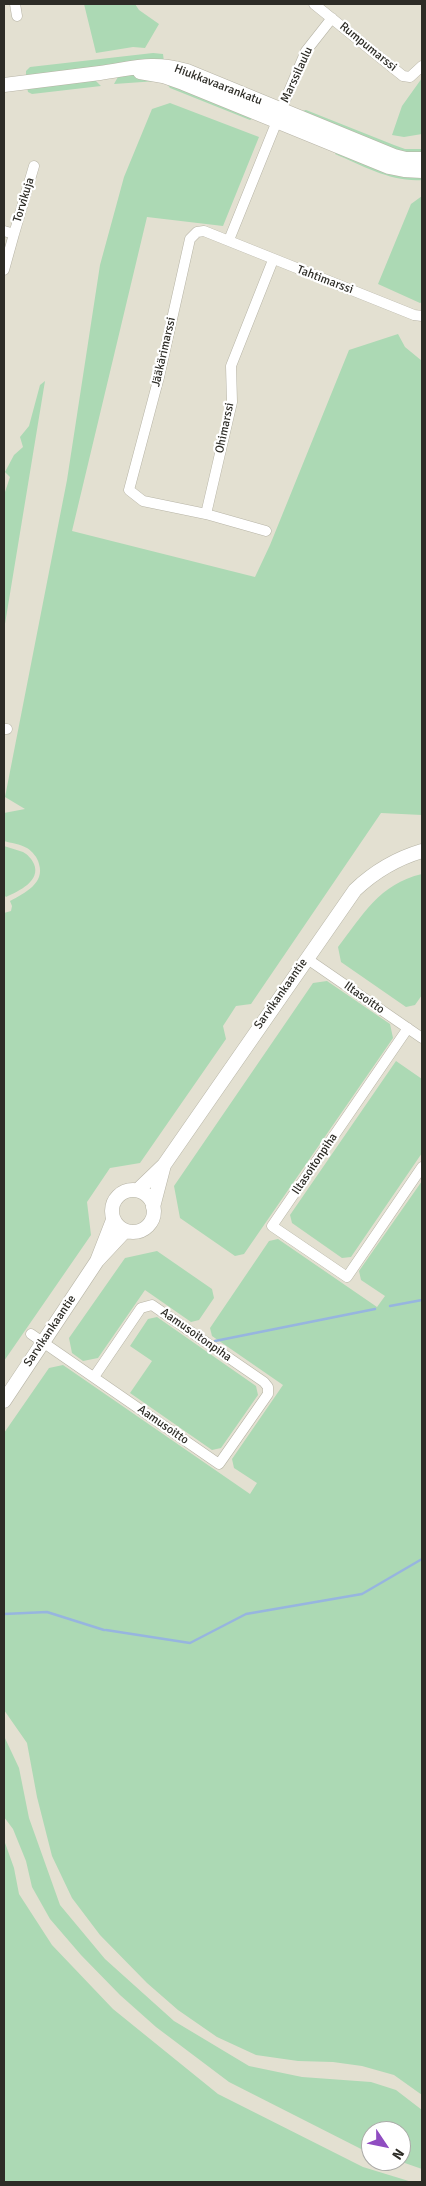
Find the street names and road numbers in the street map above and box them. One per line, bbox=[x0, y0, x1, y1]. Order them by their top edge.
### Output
street label: Rumpumarssi bbox=[336, 19, 400, 75]
street label: Marssilaulu bbox=[278, 45, 316, 105]
street label: Hiukkavaarankatu bbox=[172, 62, 264, 108]
street label: Torvikuja bbox=[10, 176, 38, 224]
street label: Tahtimarssi bbox=[295, 263, 355, 297]
street label: Jääkärimarssi bbox=[149, 316, 179, 388]
street label: Ohimarssi bbox=[213, 401, 237, 455]
street label: Sarvikankaantie bbox=[251, 956, 311, 1032]
street label: Iltasoitto bbox=[341, 979, 387, 1017]
street label: Iltasoitonpiha bbox=[289, 1131, 341, 1197]
street label: Sarvikankaantie bbox=[21, 1293, 79, 1369]
street label: Aamusoitonpiha bbox=[158, 1305, 234, 1365]
street label: Aamusoitto bbox=[135, 1402, 191, 1448]

